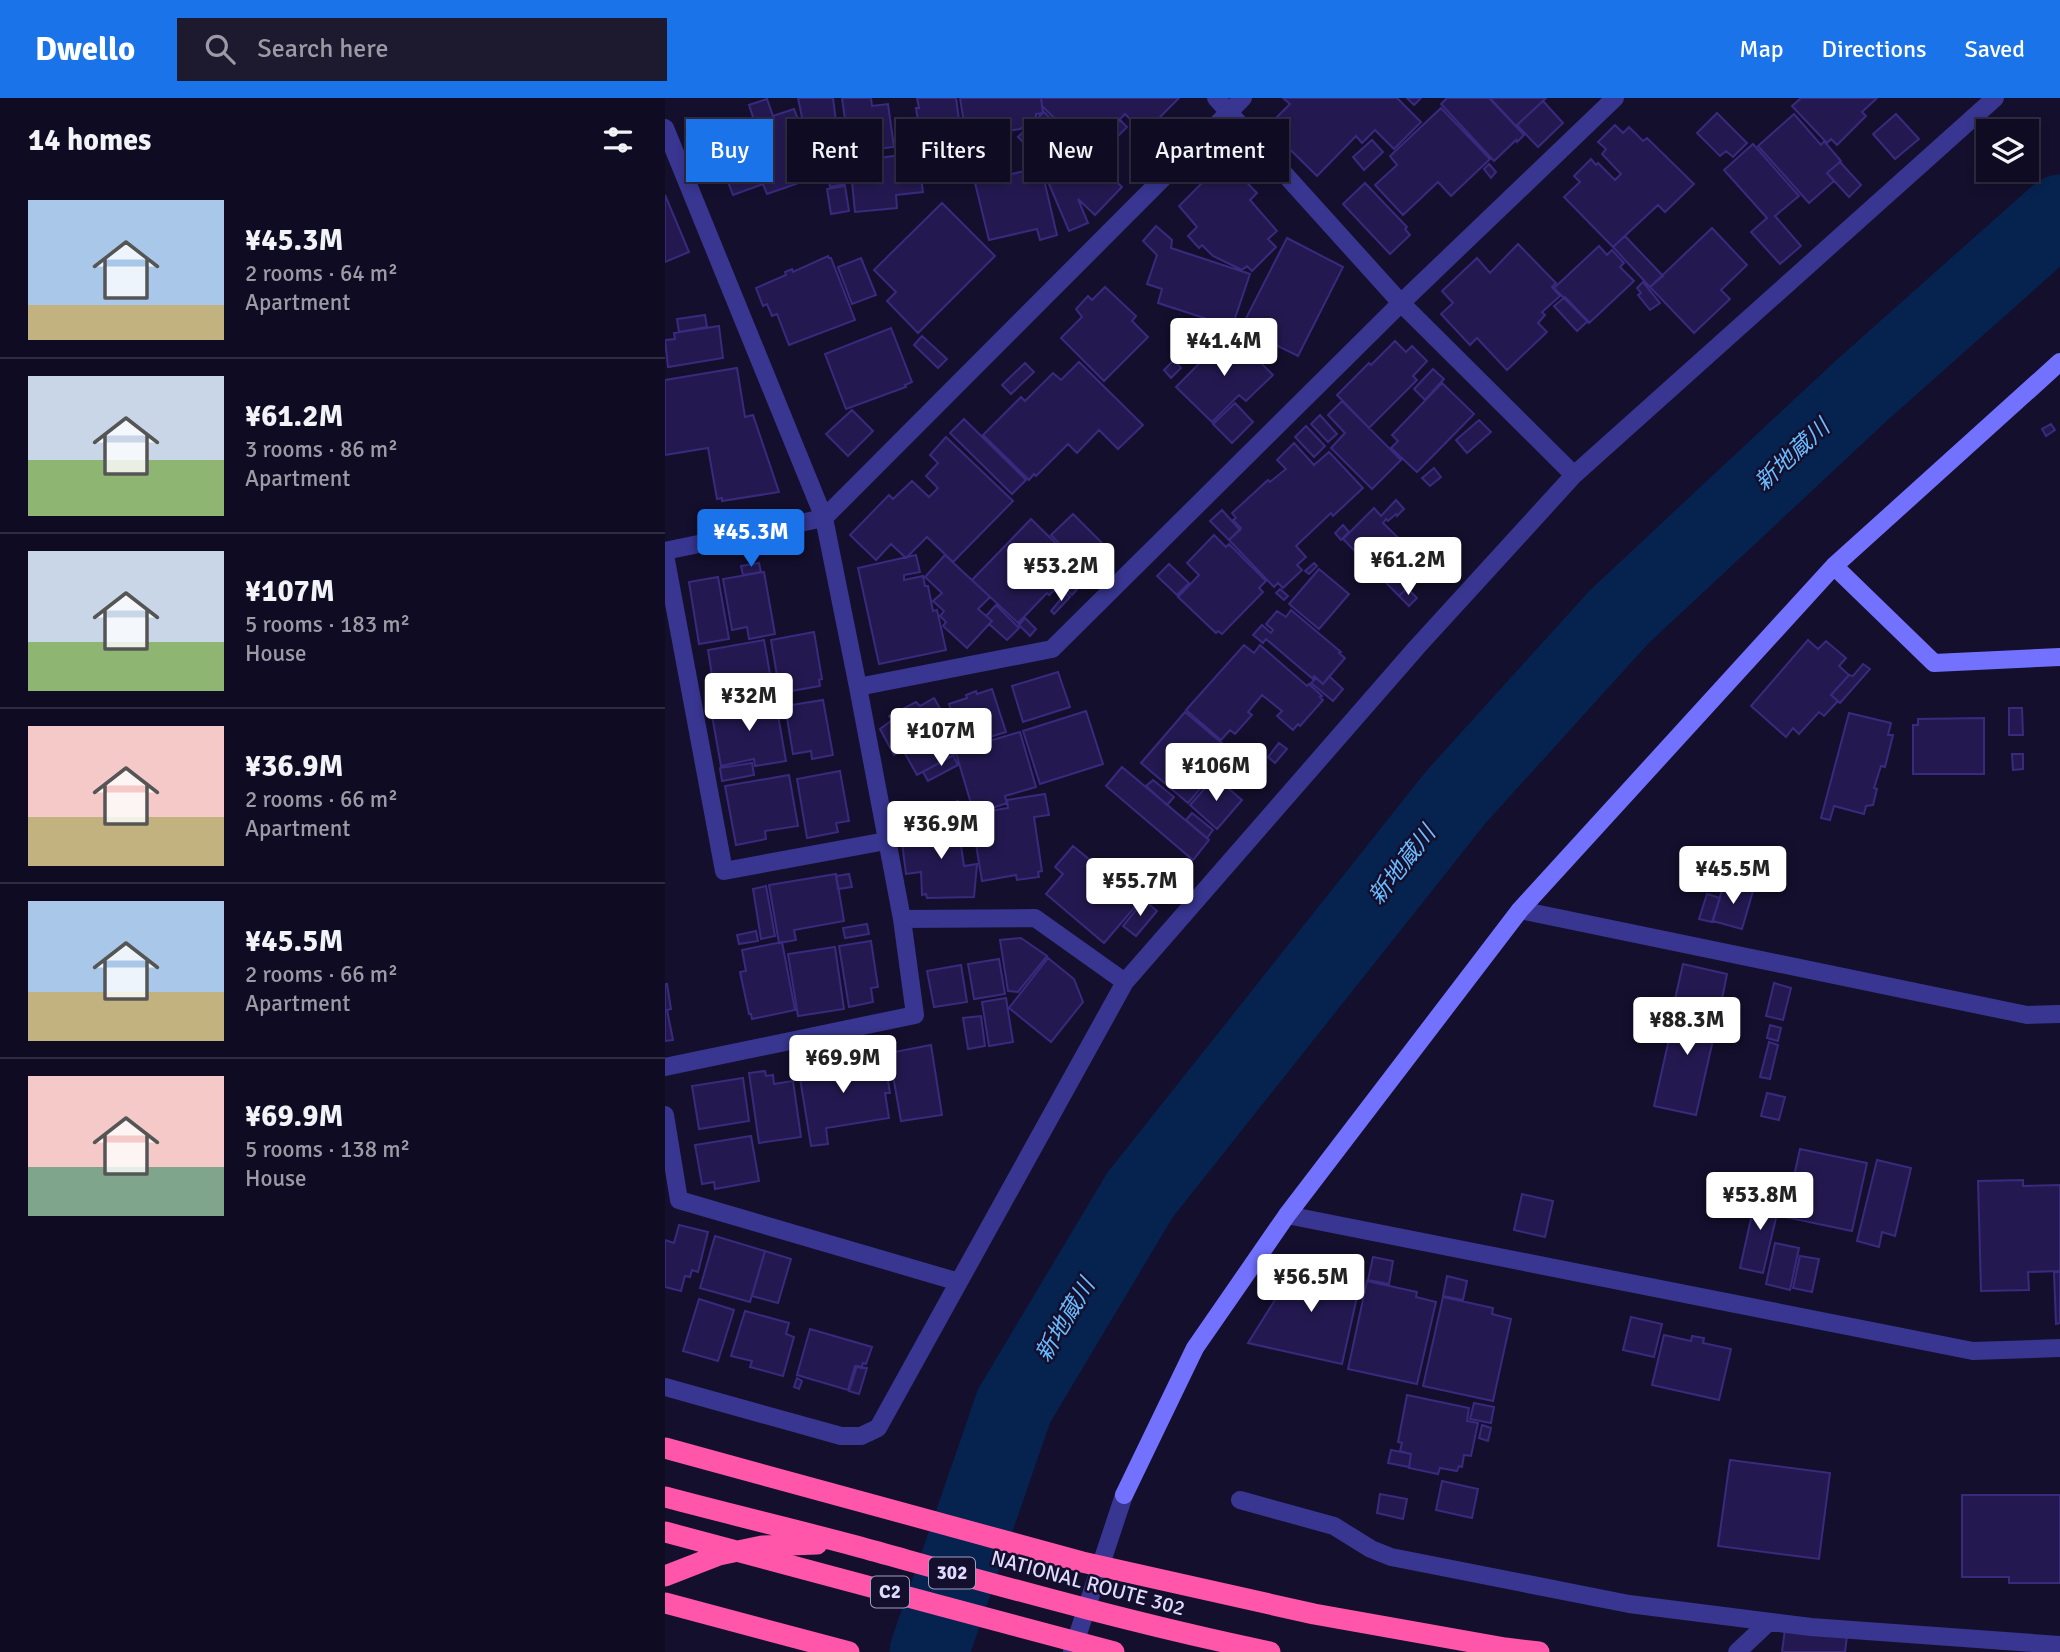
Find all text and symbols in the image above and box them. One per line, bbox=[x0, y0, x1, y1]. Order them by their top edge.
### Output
search box bbox=[177, 18, 667, 81]
text: Dwello bbox=[35, 29, 135, 70]
icon: search bbox=[201, 30, 239, 68]
text: Search here bbox=[257, 33, 388, 65]
text: Map bbox=[1739, 34, 1784, 64]
text: Directions bbox=[1822, 34, 1927, 64]
text: Saved bbox=[1965, 34, 2025, 64]
chip: Buy bbox=[686, 119, 773, 182]
chip: Rent bbox=[787, 119, 882, 182]
chip: Filters bbox=[896, 119, 1010, 182]
chip: New bbox=[1024, 119, 1117, 182]
chip: Apartment bbox=[1131, 119, 1289, 182]
map controls bbox=[1976, 119, 2039, 182]
button: layers bbox=[1976, 119, 2039, 182]
icon: filters bbox=[599, 121, 637, 159]
text: 14 homes bbox=[28, 122, 151, 159]
text: ¥45.3M bbox=[245, 222, 343, 259]
icon: home bbox=[84, 228, 168, 312]
text: 2 rooms · 64 m² bbox=[245, 259, 398, 288]
text: Apartment bbox=[245, 288, 350, 317]
pin: ¥41.4M bbox=[1167, 318, 1281, 378]
text: ¥41.4M bbox=[1186, 326, 1262, 355]
text: ¥61.2M bbox=[245, 398, 343, 435]
icon: home bbox=[84, 404, 168, 488]
water label: 新地蔵川 bbox=[1748, 411, 1838, 497]
text: 3 rooms · 86 m² bbox=[245, 435, 398, 464]
text: Apartment bbox=[245, 464, 350, 493]
pin: ¥45.3M bbox=[694, 510, 808, 569]
text: ¥45.3M bbox=[713, 517, 789, 546]
pin: ¥61.2M bbox=[1351, 538, 1465, 597]
pin: ¥53.2M bbox=[1004, 544, 1118, 603]
text: ¥61.2M bbox=[1370, 545, 1446, 574]
text: ¥53.2M bbox=[1023, 551, 1099, 580]
text: ¥107M bbox=[245, 573, 335, 610]
icon: home bbox=[84, 579, 168, 663]
text: 5 rooms · 183 m² bbox=[245, 610, 410, 639]
text: House bbox=[245, 639, 307, 668]
pin: ¥32M bbox=[708, 674, 790, 733]
text: ¥32M bbox=[721, 681, 777, 710]
pin: ¥107M bbox=[892, 708, 990, 768]
text: ¥107M bbox=[907, 716, 975, 745]
pin: ¥106M bbox=[1167, 744, 1265, 803]
text: ¥36.9M bbox=[245, 748, 343, 785]
text: ¥106M bbox=[1182, 751, 1250, 780]
icon: home bbox=[84, 754, 168, 838]
text: 2 rooms · 66 m² bbox=[245, 785, 398, 814]
pin: ¥36.9M bbox=[884, 802, 998, 861]
text: ¥36.9M bbox=[903, 809, 979, 838]
text: Apartment bbox=[245, 814, 350, 843]
water label: 新地蔵川 bbox=[1362, 817, 1444, 910]
pin: ¥45.5M bbox=[1676, 846, 1790, 906]
text: ¥45.5M bbox=[1695, 854, 1771, 883]
pin: ¥55.7M bbox=[1083, 858, 1197, 918]
text: ¥55.7M bbox=[1102, 866, 1178, 895]
text: ¥45.5M bbox=[245, 923, 343, 960]
icon: home bbox=[84, 929, 168, 1013]
text: 2 rooms · 66 m² bbox=[245, 960, 398, 989]
text: Apartment bbox=[245, 989, 350, 1018]
pin: ¥88.3M bbox=[1630, 998, 1744, 1057]
text: ¥88.3M bbox=[1649, 1005, 1725, 1034]
pin: ¥69.9M bbox=[786, 1035, 900, 1095]
text: ¥69.9M bbox=[805, 1043, 881, 1072]
text: ¥69.9M bbox=[245, 1098, 343, 1135]
icon: home bbox=[84, 1104, 168, 1188]
text: 5 rooms · 138 m² bbox=[245, 1135, 410, 1164]
text: House bbox=[245, 1164, 307, 1193]
pin: ¥53.8M bbox=[1703, 1172, 1817, 1232]
text: ¥53.8M bbox=[1722, 1180, 1798, 1209]
pin: ¥56.5M bbox=[1254, 1254, 1368, 1314]
text: ¥56.5M bbox=[1273, 1262, 1349, 1291]
water label: 新地蔵川 bbox=[1029, 1271, 1103, 1367]
street label: NATIONAL ROUTE 302 bbox=[988, 1545, 1188, 1621]
road number: 302 bbox=[929, 1558, 975, 1588]
road number: C2 bbox=[871, 1576, 909, 1608]

